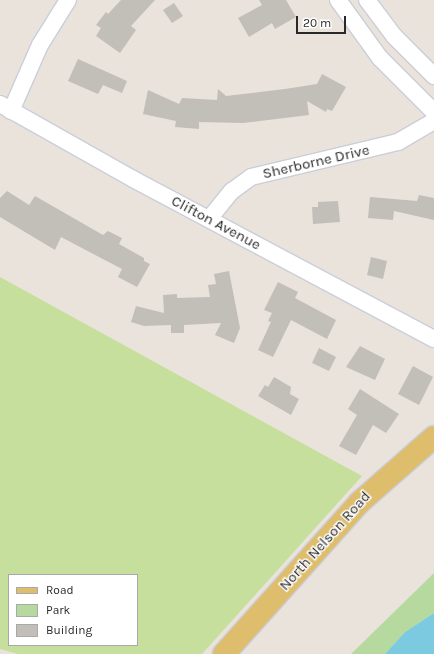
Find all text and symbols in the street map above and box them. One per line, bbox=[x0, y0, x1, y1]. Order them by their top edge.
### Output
scale bar bbox=[298, 8, 348, 34]
text: 20 m bbox=[303, 16, 331, 30]
street label: Sherborne Drive bbox=[261, 141, 371, 183]
street label: Clifton Avenue bbox=[168, 192, 264, 254]
street label: North Nelson Road bbox=[276, 488, 374, 594]
legend bbox=[8, 574, 138, 646]
text: Road bbox=[46, 583, 74, 597]
text: Park bbox=[46, 603, 70, 617]
text: Building bbox=[46, 623, 92, 637]

